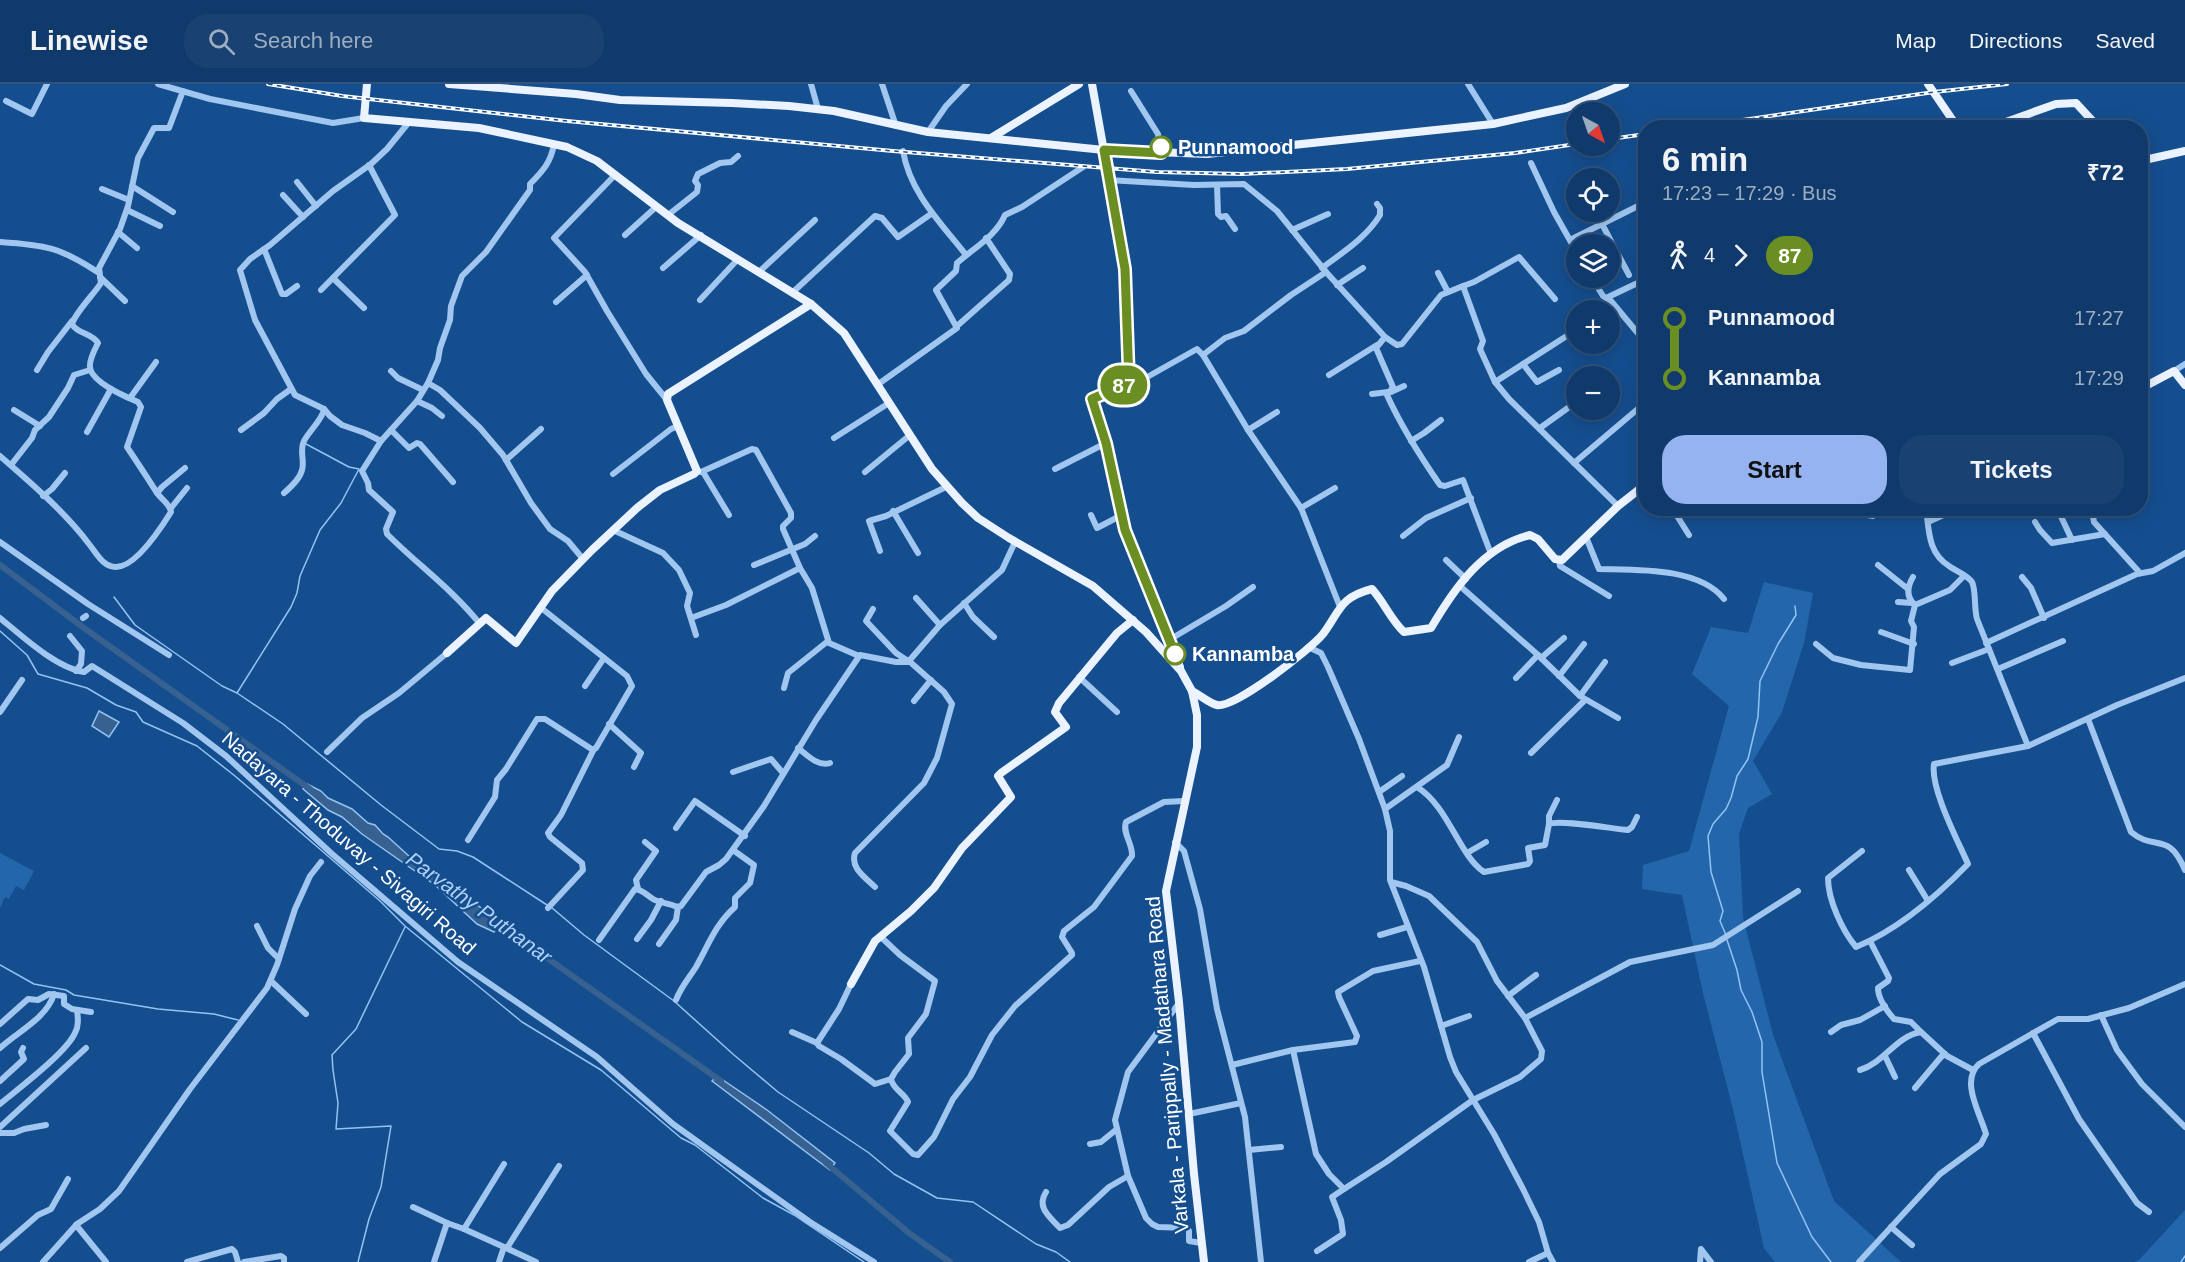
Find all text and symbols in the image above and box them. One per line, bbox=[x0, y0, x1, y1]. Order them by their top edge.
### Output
search box bbox=[184, 14, 604, 68]
text: Linewise bbox=[30, 25, 148, 56]
icon: search bbox=[205, 25, 238, 58]
text: Search here bbox=[253, 28, 373, 53]
text: Map bbox=[1895, 29, 1936, 52]
text: Directions bbox=[1969, 29, 2062, 52]
text: Saved bbox=[2095, 29, 2155, 52]
north arrow bbox=[1566, 102, 1620, 156]
map controls bbox=[1566, 102, 1620, 420]
marker: Punnamood bbox=[1150, 136, 1172, 158]
place label: Punnamood bbox=[1178, 136, 1294, 158]
text: 6 min bbox=[1662, 141, 1748, 178]
text: ₹72 bbox=[2087, 160, 2124, 185]
button: locate bbox=[1566, 168, 1620, 222]
text: 17:23 – 17:29 · Bus bbox=[1662, 182, 1837, 204]
button: layers bbox=[1566, 234, 1620, 288]
icon: walk bbox=[1662, 239, 1695, 272]
icon: forward bbox=[1724, 239, 1757, 272]
text: 4 bbox=[1704, 244, 1715, 266]
text: 87 bbox=[1778, 244, 1801, 267]
button: + bbox=[1566, 300, 1620, 354]
text: Punnamood bbox=[1708, 305, 1835, 330]
text: 17:27 bbox=[2074, 307, 2124, 329]
text: Kannamba bbox=[1708, 365, 1820, 390]
line badge: 87 bbox=[1097, 366, 1151, 404]
button: − bbox=[1566, 366, 1620, 420]
text: 17:29 bbox=[2074, 367, 2124, 389]
text: 87 bbox=[1112, 374, 1136, 397]
button: Start bbox=[1662, 435, 1887, 504]
button: Tickets bbox=[1899, 435, 2124, 504]
marker: Kannamba bbox=[1164, 643, 1186, 665]
place label: Kannamba bbox=[1192, 643, 1295, 665]
street label: Nadayara - Thoduvay - Sivagiri Road bbox=[218, 727, 480, 959]
water label: Parvathy Puthanar bbox=[402, 847, 557, 969]
street label: Varkala - Parippally - Madathara Road bbox=[1141, 895, 1193, 1235]

